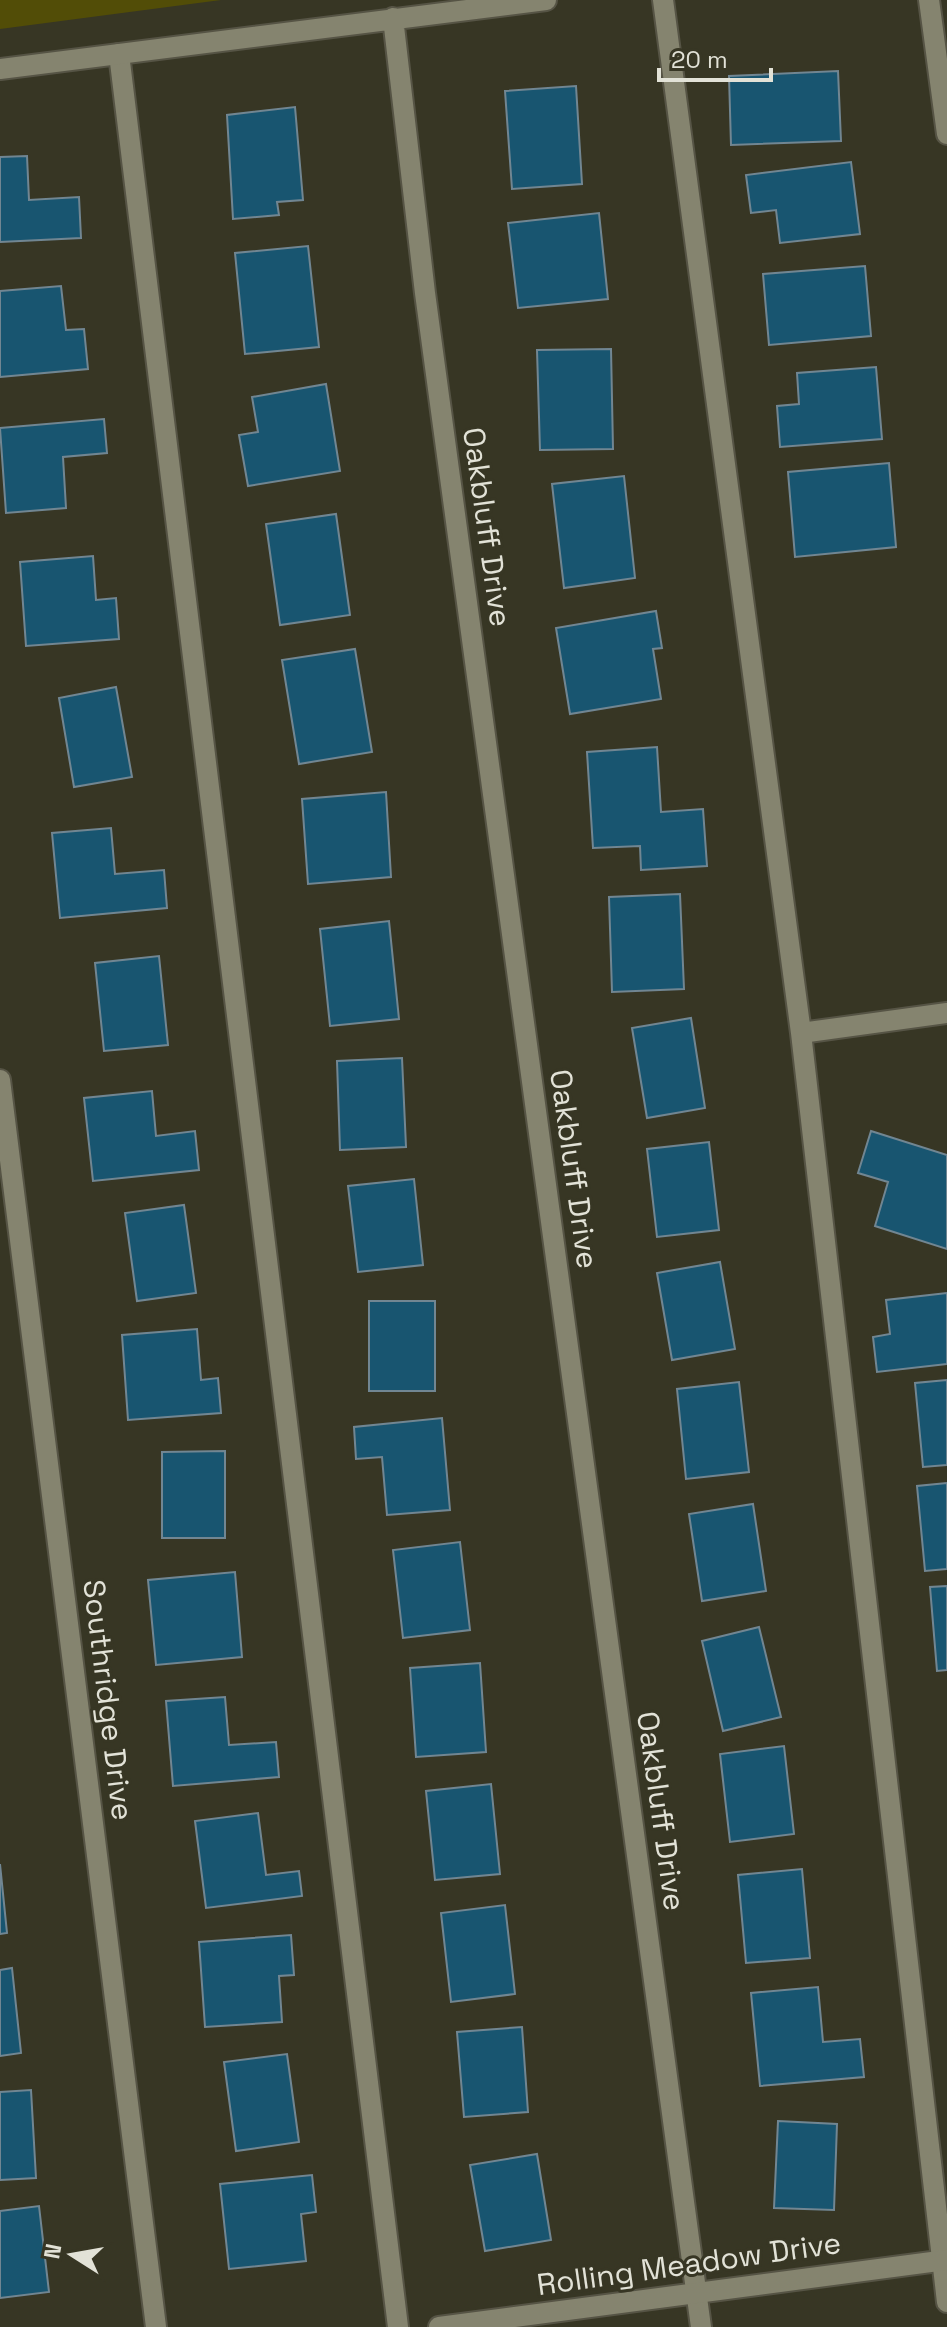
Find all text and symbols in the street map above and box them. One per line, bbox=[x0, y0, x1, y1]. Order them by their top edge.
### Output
scale bar bbox=[659, 32, 771, 82]
text: 20 m bbox=[671, 44, 728, 75]
street label: Oakbluff Drive bbox=[454, 425, 521, 629]
street label: Oakbluff Drive bbox=[541, 1067, 608, 1271]
street label: Southridge Drive bbox=[74, 1577, 143, 1822]
street label: Oakbluff Drive bbox=[628, 1709, 695, 1913]
north arrow bbox=[32, 2215, 112, 2295]
street label: Rolling Meadow Drive bbox=[534, 2223, 843, 2304]
text: N bbox=[37, 2241, 68, 2261]

